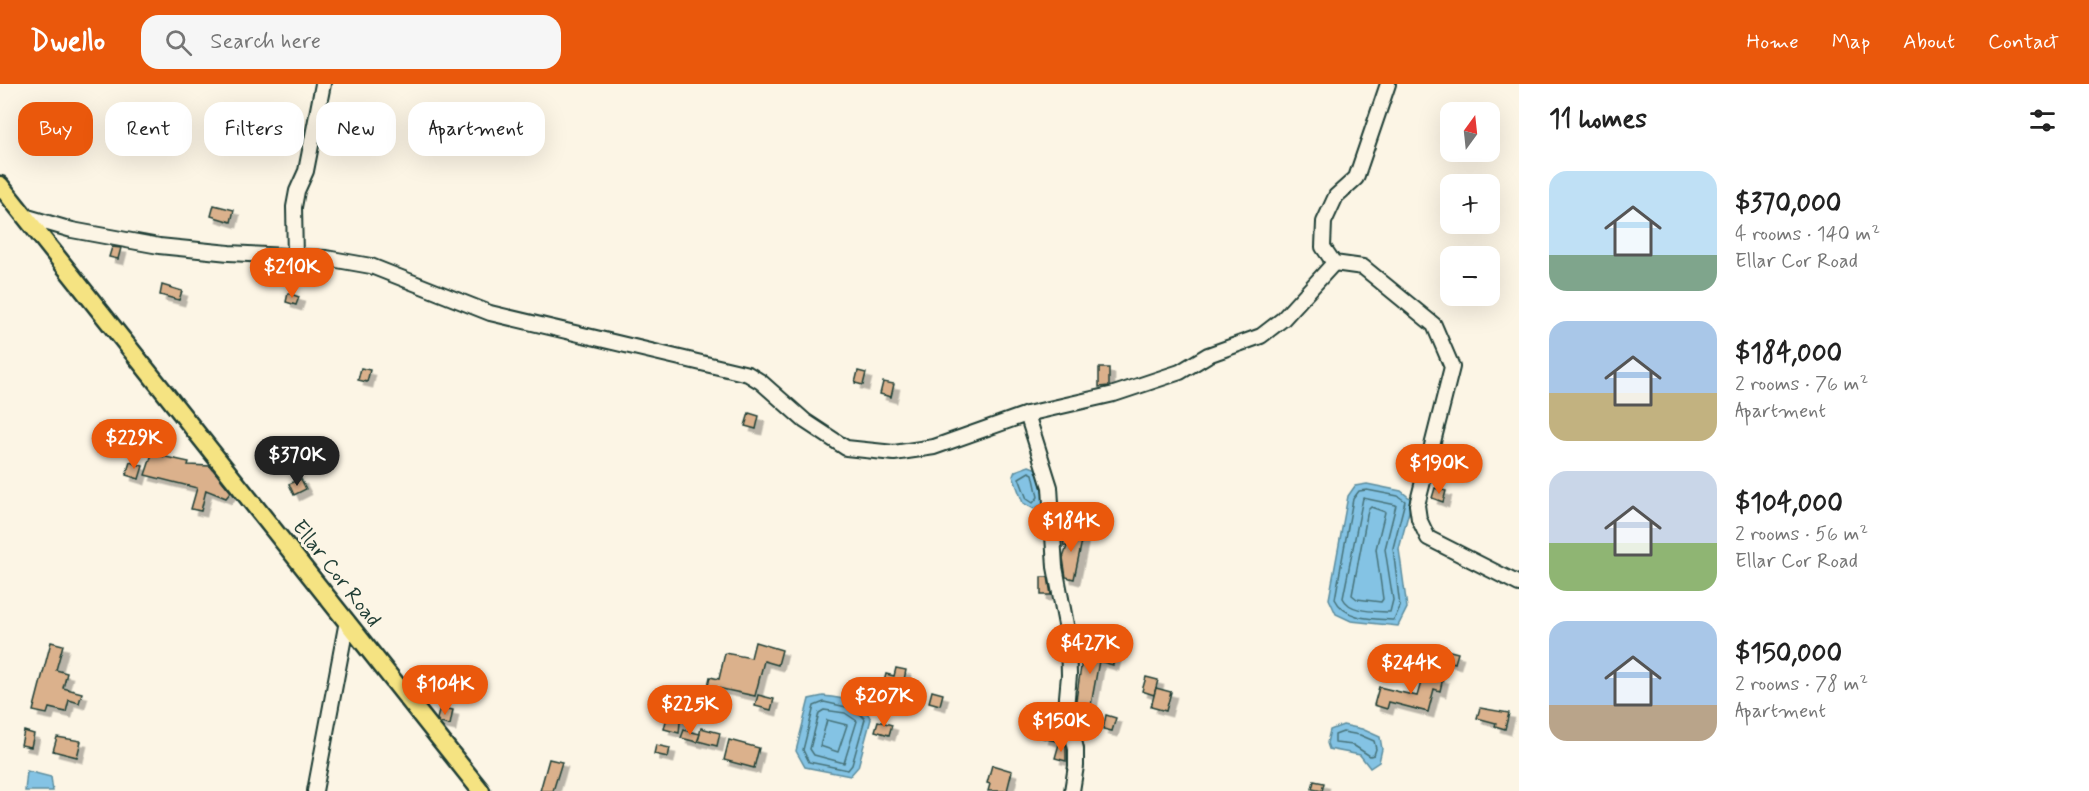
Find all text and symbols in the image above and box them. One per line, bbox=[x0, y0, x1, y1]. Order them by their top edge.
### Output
search box bbox=[141, 15, 561, 69]
text: Dwello bbox=[30, 24, 105, 61]
icon: search bbox=[162, 26, 195, 59]
text: Search here bbox=[210, 28, 321, 56]
text: Home bbox=[1747, 28, 1799, 56]
text: Map bbox=[1832, 28, 1870, 56]
text: About bbox=[1903, 28, 1955, 56]
text: Contact bbox=[1988, 28, 2059, 56]
chip: Buy bbox=[18, 102, 93, 156]
chip: Rent bbox=[105, 102, 192, 156]
chip: Filters bbox=[204, 102, 304, 156]
chip: New bbox=[316, 102, 396, 156]
chip: Apartment bbox=[408, 102, 545, 156]
north arrow bbox=[1440, 102, 1500, 162]
map controls bbox=[1440, 102, 1500, 306]
text: 11 homes bbox=[1549, 103, 1647, 137]
icon: filters bbox=[2026, 104, 2059, 137]
button: + bbox=[1440, 174, 1500, 234]
text: $370,000 bbox=[1735, 187, 1841, 221]
icon: home bbox=[1597, 195, 1669, 267]
text: 4 rooms · 140 m² bbox=[1735, 221, 1880, 248]
button: − bbox=[1440, 246, 1500, 306]
pin: $210K bbox=[250, 248, 334, 299]
text: Ellar Cor Road bbox=[1735, 248, 1858, 275]
text: $210K bbox=[264, 254, 320, 281]
text: $184,000 bbox=[1735, 337, 1842, 371]
icon: home bbox=[1597, 345, 1669, 417]
text: 2 rooms · 76 m² bbox=[1735, 371, 1868, 398]
text: Apartment bbox=[1735, 398, 1826, 425]
pin: $229K bbox=[92, 419, 176, 470]
text: $229K bbox=[106, 425, 162, 452]
pin: $370K bbox=[255, 436, 339, 487]
text: $370K bbox=[269, 442, 326, 469]
pin: $190K bbox=[1397, 444, 1481, 495]
text: $190K bbox=[1410, 450, 1468, 477]
text: $104,000 bbox=[1735, 487, 1843, 521]
icon: home bbox=[1597, 495, 1669, 567]
pin: $184K bbox=[1029, 502, 1113, 553]
text: $184K bbox=[1042, 508, 1100, 535]
street label: Ellar Cor Road bbox=[285, 514, 387, 633]
text: 2 rooms · 56 m² bbox=[1735, 521, 1868, 548]
text: Ellar Cor Road bbox=[1735, 548, 1858, 575]
pin: $427K bbox=[1048, 624, 1132, 675]
text: $427K bbox=[1060, 630, 1120, 657]
text: $150,000 bbox=[1735, 637, 1842, 671]
pin: $244K bbox=[1369, 644, 1453, 695]
icon: home bbox=[1597, 645, 1669, 717]
text: $244K bbox=[1381, 650, 1441, 677]
pin: $104K bbox=[403, 665, 487, 716]
text: $104K bbox=[416, 671, 474, 698]
text: 2 rooms · 78 m² bbox=[1735, 671, 1868, 698]
pin: $207K bbox=[842, 677, 926, 728]
text: $207K bbox=[855, 683, 913, 710]
pin: $225K bbox=[648, 685, 732, 736]
text: $225K bbox=[661, 691, 719, 718]
text: Apartment bbox=[1735, 698, 1826, 725]
pin: $150K bbox=[1019, 702, 1103, 753]
text: $150K bbox=[1032, 708, 1090, 735]

